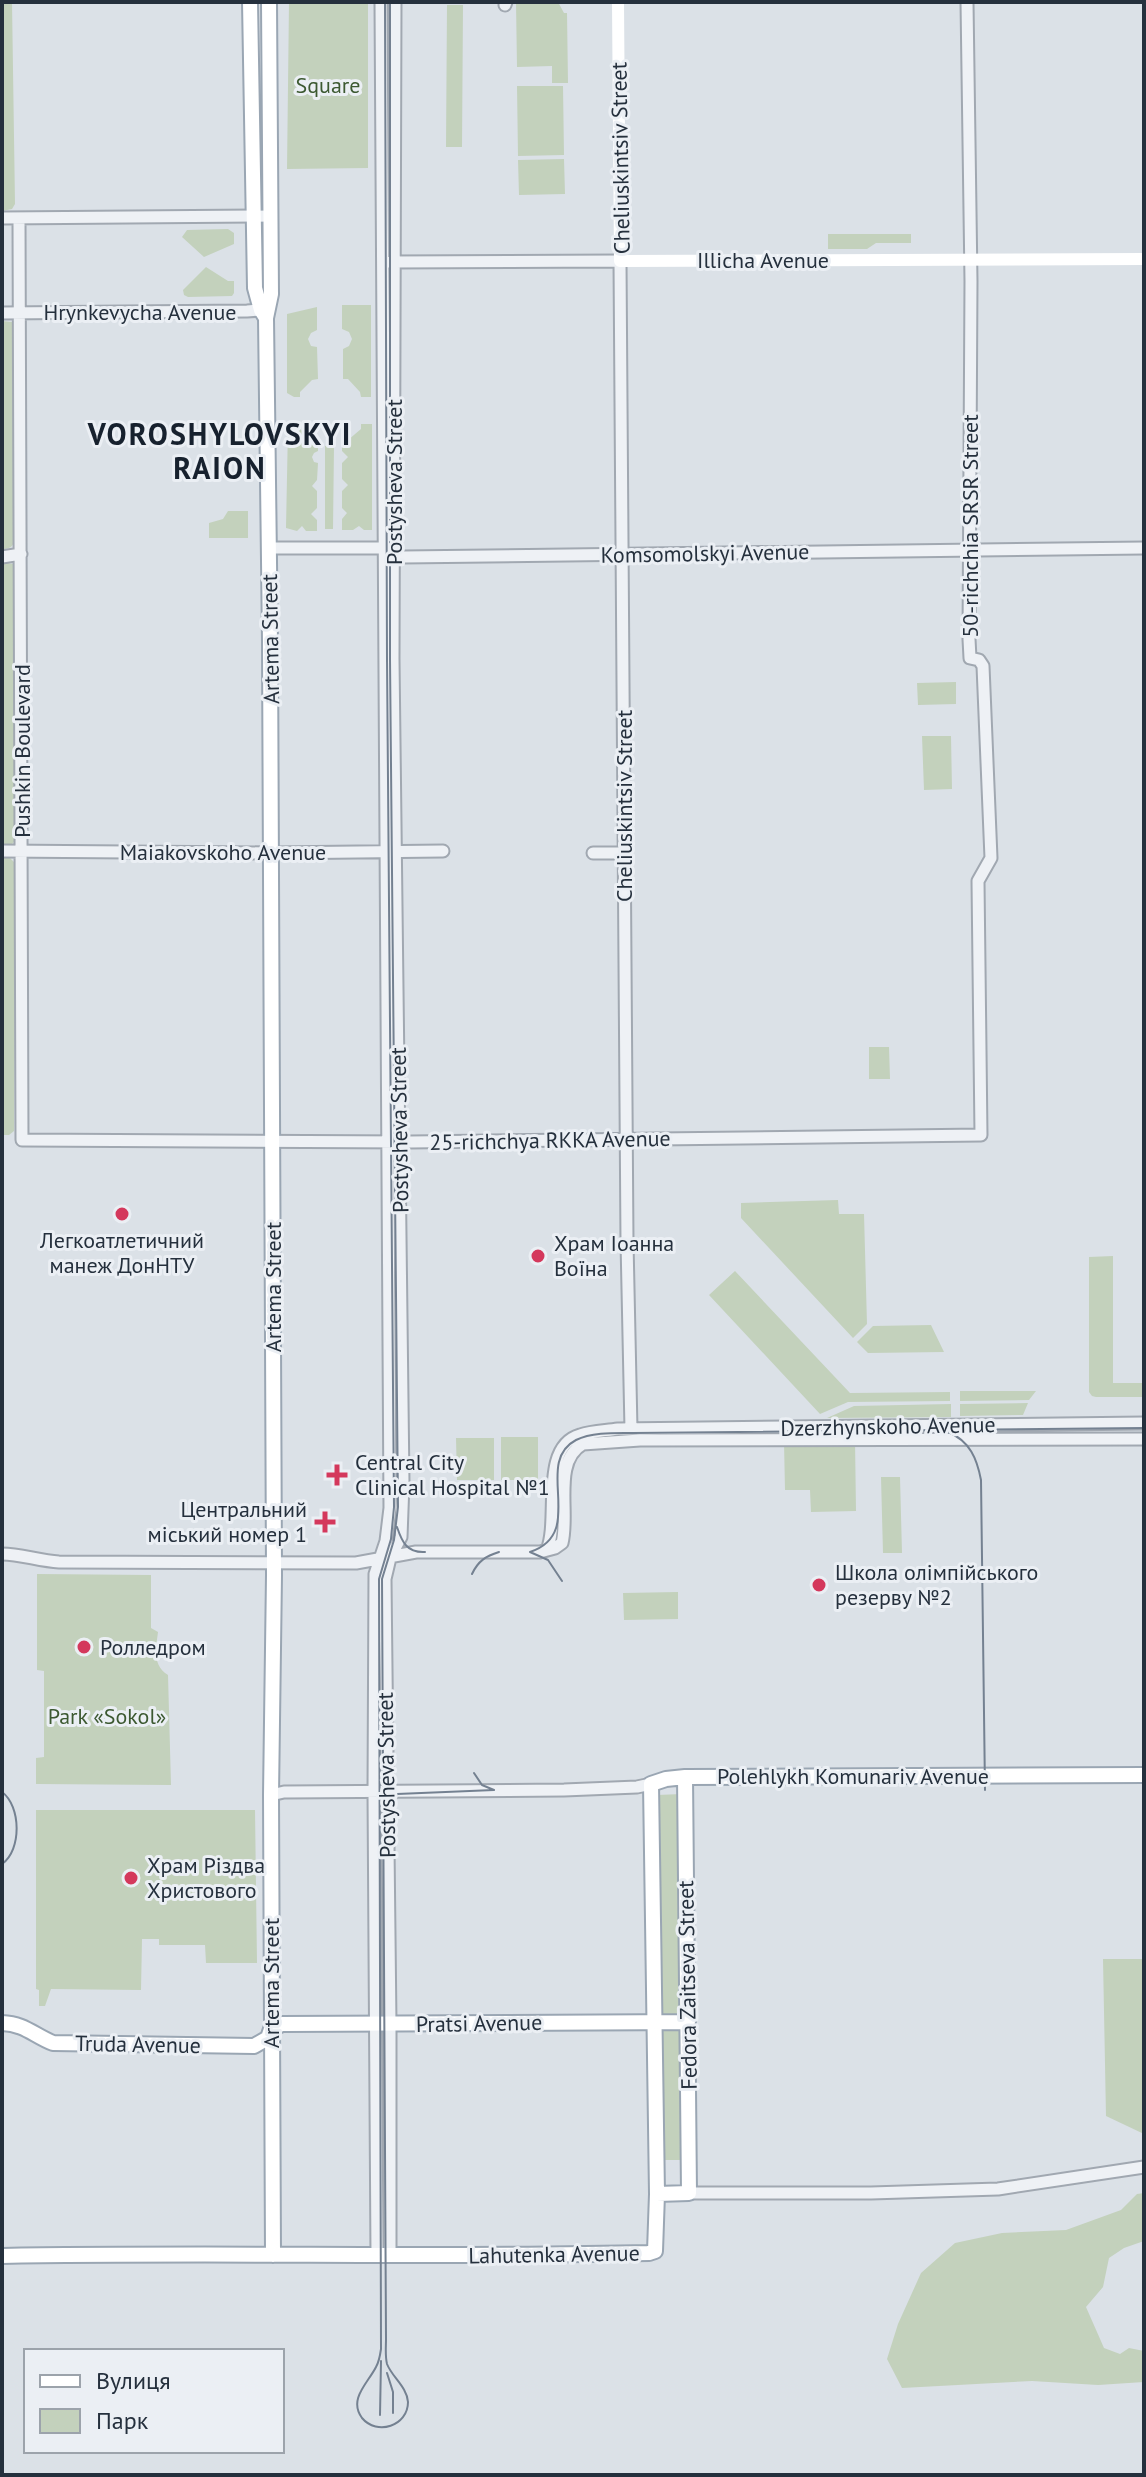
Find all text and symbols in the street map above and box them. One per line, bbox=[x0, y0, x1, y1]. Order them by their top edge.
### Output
street label: Cheliuskintsiv Street bbox=[604, 61, 636, 254]
park label: Square bbox=[296, 71, 360, 99]
street label: Illicha Avenue bbox=[697, 246, 829, 274]
street label: Hrynkevycha Avenue bbox=[43, 298, 237, 326]
street label: Postysheva Street bbox=[380, 399, 408, 565]
district label: VOROSHYLOVSKYI RAION bbox=[87, 414, 352, 487]
street label: 50-richchia SRSR Street bbox=[956, 414, 984, 638]
street label: Komsomolskyi Avenue bbox=[600, 537, 810, 569]
street label: Artema Street bbox=[255, 573, 285, 704]
street label: Pushkin Boulevard bbox=[8, 664, 36, 838]
street label: Cheliuskintsiv Street bbox=[610, 709, 638, 902]
street label: Maiakovskoho Avenue bbox=[120, 838, 326, 866]
street label: Postysheva Street bbox=[384, 1046, 414, 1213]
street label: 25-richchya RKKA Avenue bbox=[429, 1124, 671, 1156]
marker: Легкоатлетичний манеж ДонНТУ bbox=[113, 1205, 131, 1223]
street label: Artema Street bbox=[259, 1221, 287, 1352]
place label: Легкоатлетичний манеж ДонНТУ bbox=[39, 1226, 204, 1279]
place label: Храм Іоанна Воїна bbox=[554, 1229, 674, 1282]
marker: Храм Іоанна Воїна bbox=[529, 1247, 547, 1265]
street label: Dzerzhynskoho Avenue bbox=[780, 1410, 996, 1442]
place label: Central City Clinical Hospital №1 bbox=[355, 1448, 550, 1501]
marker: Central City Clinical Hospital №1 bbox=[326, 1464, 348, 1486]
place label: Центральний міський номер 1 bbox=[148, 1495, 307, 1548]
marker: Центральний міський номер 1 bbox=[314, 1511, 336, 1533]
place label: Школа олімпійського резерву №2 bbox=[835, 1558, 1038, 1611]
marker: Школа олімпійського резерву №2 bbox=[810, 1576, 828, 1594]
place label: Ролледром bbox=[100, 1633, 206, 1661]
marker: Ролледром bbox=[75, 1638, 93, 1656]
street label: Postysheva Street bbox=[371, 1691, 401, 1858]
park label: Park «Sokol» bbox=[48, 1702, 166, 1730]
street label: Polehlykh Komunariv Avenue bbox=[717, 1762, 989, 1790]
place label: Храм Різдва Христового bbox=[147, 1851, 265, 1904]
marker: Храм Різдва Христового bbox=[122, 1869, 140, 1887]
street label: Fedora Zaitseva Street bbox=[671, 1880, 703, 2090]
street label: Artema Street bbox=[257, 1917, 285, 2048]
street label: Pratsi Avenue bbox=[416, 2008, 542, 2038]
street label: Truda Avenue bbox=[75, 2029, 201, 2059]
street label: Lahutenka Avenue bbox=[468, 2239, 640, 2269]
legend bbox=[24, 2349, 284, 2453]
text: Вулиця bbox=[96, 2365, 171, 2396]
text: Парк bbox=[96, 2405, 149, 2436]

